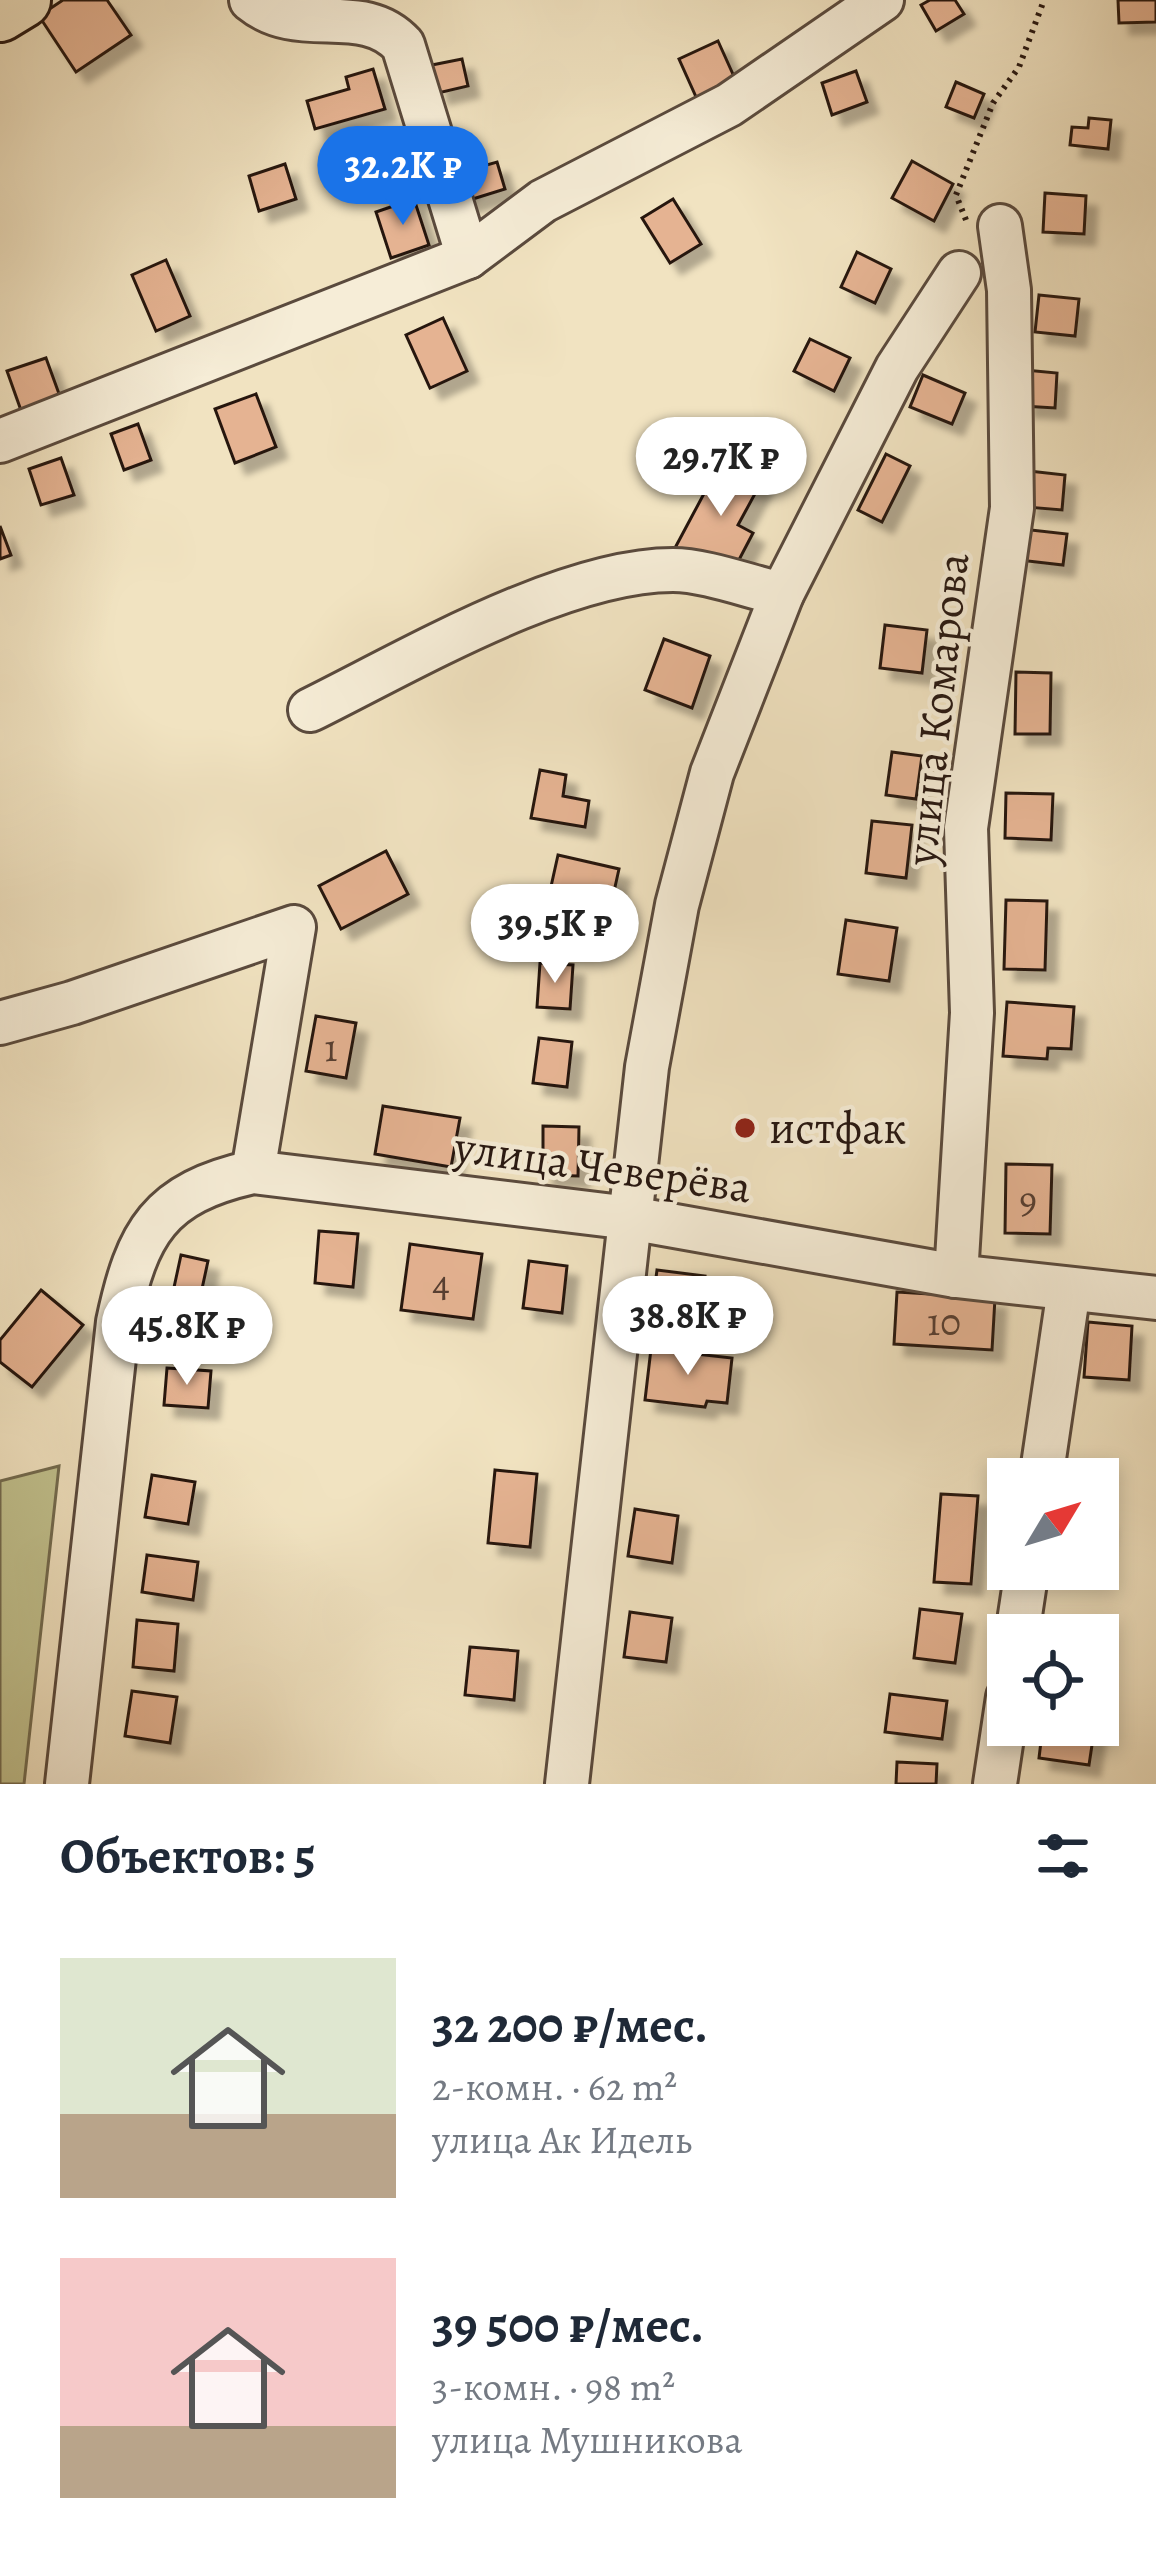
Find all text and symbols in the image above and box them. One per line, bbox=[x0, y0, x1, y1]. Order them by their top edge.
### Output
pin: 32.2K ₽ bbox=[292, 126, 514, 228]
text: 32.2K ₽ bbox=[344, 138, 462, 191]
pin: 29.7K ₽ bbox=[610, 417, 832, 519]
text: 29.7K ₽ bbox=[663, 429, 779, 482]
street label: улица Комарова bbox=[890, 550, 984, 869]
pin: 39.5K ₽ bbox=[444, 884, 666, 986]
text: 39.5K ₽ bbox=[498, 896, 612, 949]
house number: 1 bbox=[324, 1021, 338, 1074]
place label: истфак bbox=[769, 1097, 906, 1159]
street label: улица Чеверёва bbox=[450, 1115, 755, 1219]
marker: истфак bbox=[732, 1115, 758, 1141]
house number: 9 bbox=[1019, 1173, 1037, 1226]
house number: 4 bbox=[432, 1256, 450, 1309]
pin: 38.8K ₽ bbox=[577, 1276, 799, 1378]
pin: 45.8K ₽ bbox=[76, 1286, 298, 1388]
text: 38.8K ₽ bbox=[629, 1288, 747, 1341]
house number: 10 bbox=[927, 1295, 961, 1348]
text: 45.8K ₽ bbox=[129, 1298, 245, 1351]
north arrow bbox=[987, 1458, 1119, 1590]
map controls bbox=[987, 1458, 1119, 1746]
button: locate bbox=[987, 1614, 1119, 1746]
text: Объектов: 5 bbox=[60, 1821, 316, 1891]
icon: filters bbox=[1030, 1823, 1096, 1889]
text: 32 200 ₽/мес. bbox=[432, 1990, 708, 2060]
icon: home bbox=[156, 2006, 300, 2150]
text: 2-комн. · 62 m² bbox=[432, 2060, 677, 2113]
text: улица Ак Идель bbox=[432, 2113, 692, 2166]
text: 39 500 ₽/мес. bbox=[432, 2290, 704, 2360]
icon: home bbox=[156, 2306, 300, 2450]
text: 3-комн. · 98 m² bbox=[432, 2360, 675, 2413]
text: улица Мушникова bbox=[432, 2413, 742, 2466]

